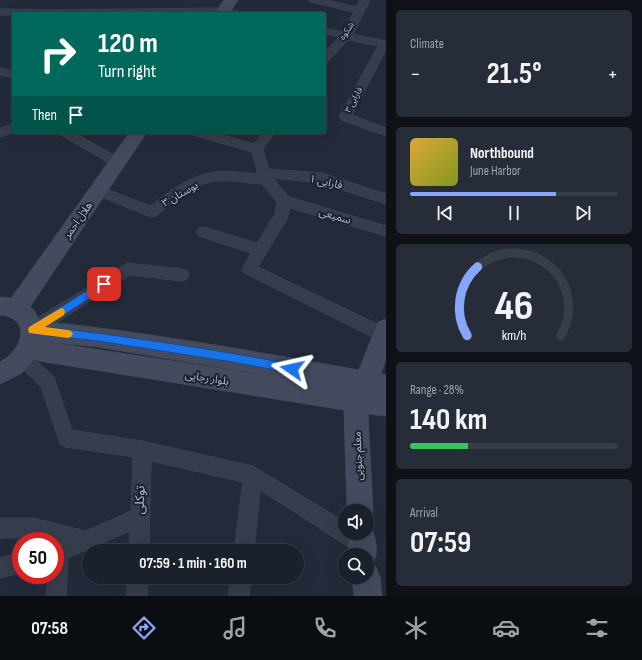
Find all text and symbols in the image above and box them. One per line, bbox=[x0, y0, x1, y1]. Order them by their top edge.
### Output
street label: شکوه bbox=[337, 20, 357, 42]
text: 120 m bbox=[98, 27, 158, 60]
icon: right bbox=[32, 28, 84, 80]
text: Climate bbox=[410, 36, 444, 52]
text: 21.5° bbox=[486, 56, 542, 92]
text: Turn right bbox=[98, 61, 156, 82]
text: − bbox=[410, 61, 421, 88]
text: + bbox=[607, 61, 618, 88]
street label: فارابی ۳ bbox=[343, 85, 365, 115]
icon: arrive bbox=[65, 104, 87, 126]
text: Then bbox=[32, 106, 57, 125]
text: Northbound bbox=[470, 144, 534, 163]
text: June Harbor bbox=[470, 163, 521, 179]
street label: فارابی ۱ bbox=[308, 172, 344, 192]
street label: بوستان ٣ bbox=[160, 178, 200, 210]
street label: هلال احمر bbox=[60, 199, 95, 242]
icon: previous bbox=[434, 202, 456, 224]
icon: pause bbox=[503, 202, 525, 224]
icon: next bbox=[572, 202, 594, 224]
street label: سمیعی bbox=[317, 205, 353, 227]
pin bbox=[87, 267, 121, 301]
icon: arrive bbox=[93, 273, 115, 295]
text: 46 bbox=[495, 282, 533, 331]
text: km/h bbox=[502, 327, 526, 344]
position arrow bbox=[271, 348, 313, 390]
street label: بلوار رجایی bbox=[184, 368, 230, 388]
text: Range · 28% bbox=[410, 382, 464, 398]
text: 140 km bbox=[410, 402, 487, 438]
street label: معلم جنوبی bbox=[351, 431, 367, 481]
street label: توکلی bbox=[132, 485, 149, 515]
map controls bbox=[338, 504, 374, 584]
button: sound bbox=[338, 504, 374, 540]
text: Arrival bbox=[410, 505, 438, 521]
text: 07:59 bbox=[410, 525, 471, 561]
speed limit sign: 50 bbox=[12, 532, 64, 584]
button: search bbox=[338, 548, 374, 584]
text: 07:59 · 1 min · 160 m bbox=[139, 554, 247, 573]
icon: directions bbox=[130, 614, 158, 642]
icon: music bbox=[221, 614, 249, 642]
icon: phone bbox=[311, 614, 339, 642]
icon: climate bbox=[402, 614, 430, 642]
icon: car bbox=[492, 614, 520, 642]
icon: filters bbox=[583, 614, 611, 642]
text: 07:58 bbox=[31, 618, 68, 639]

